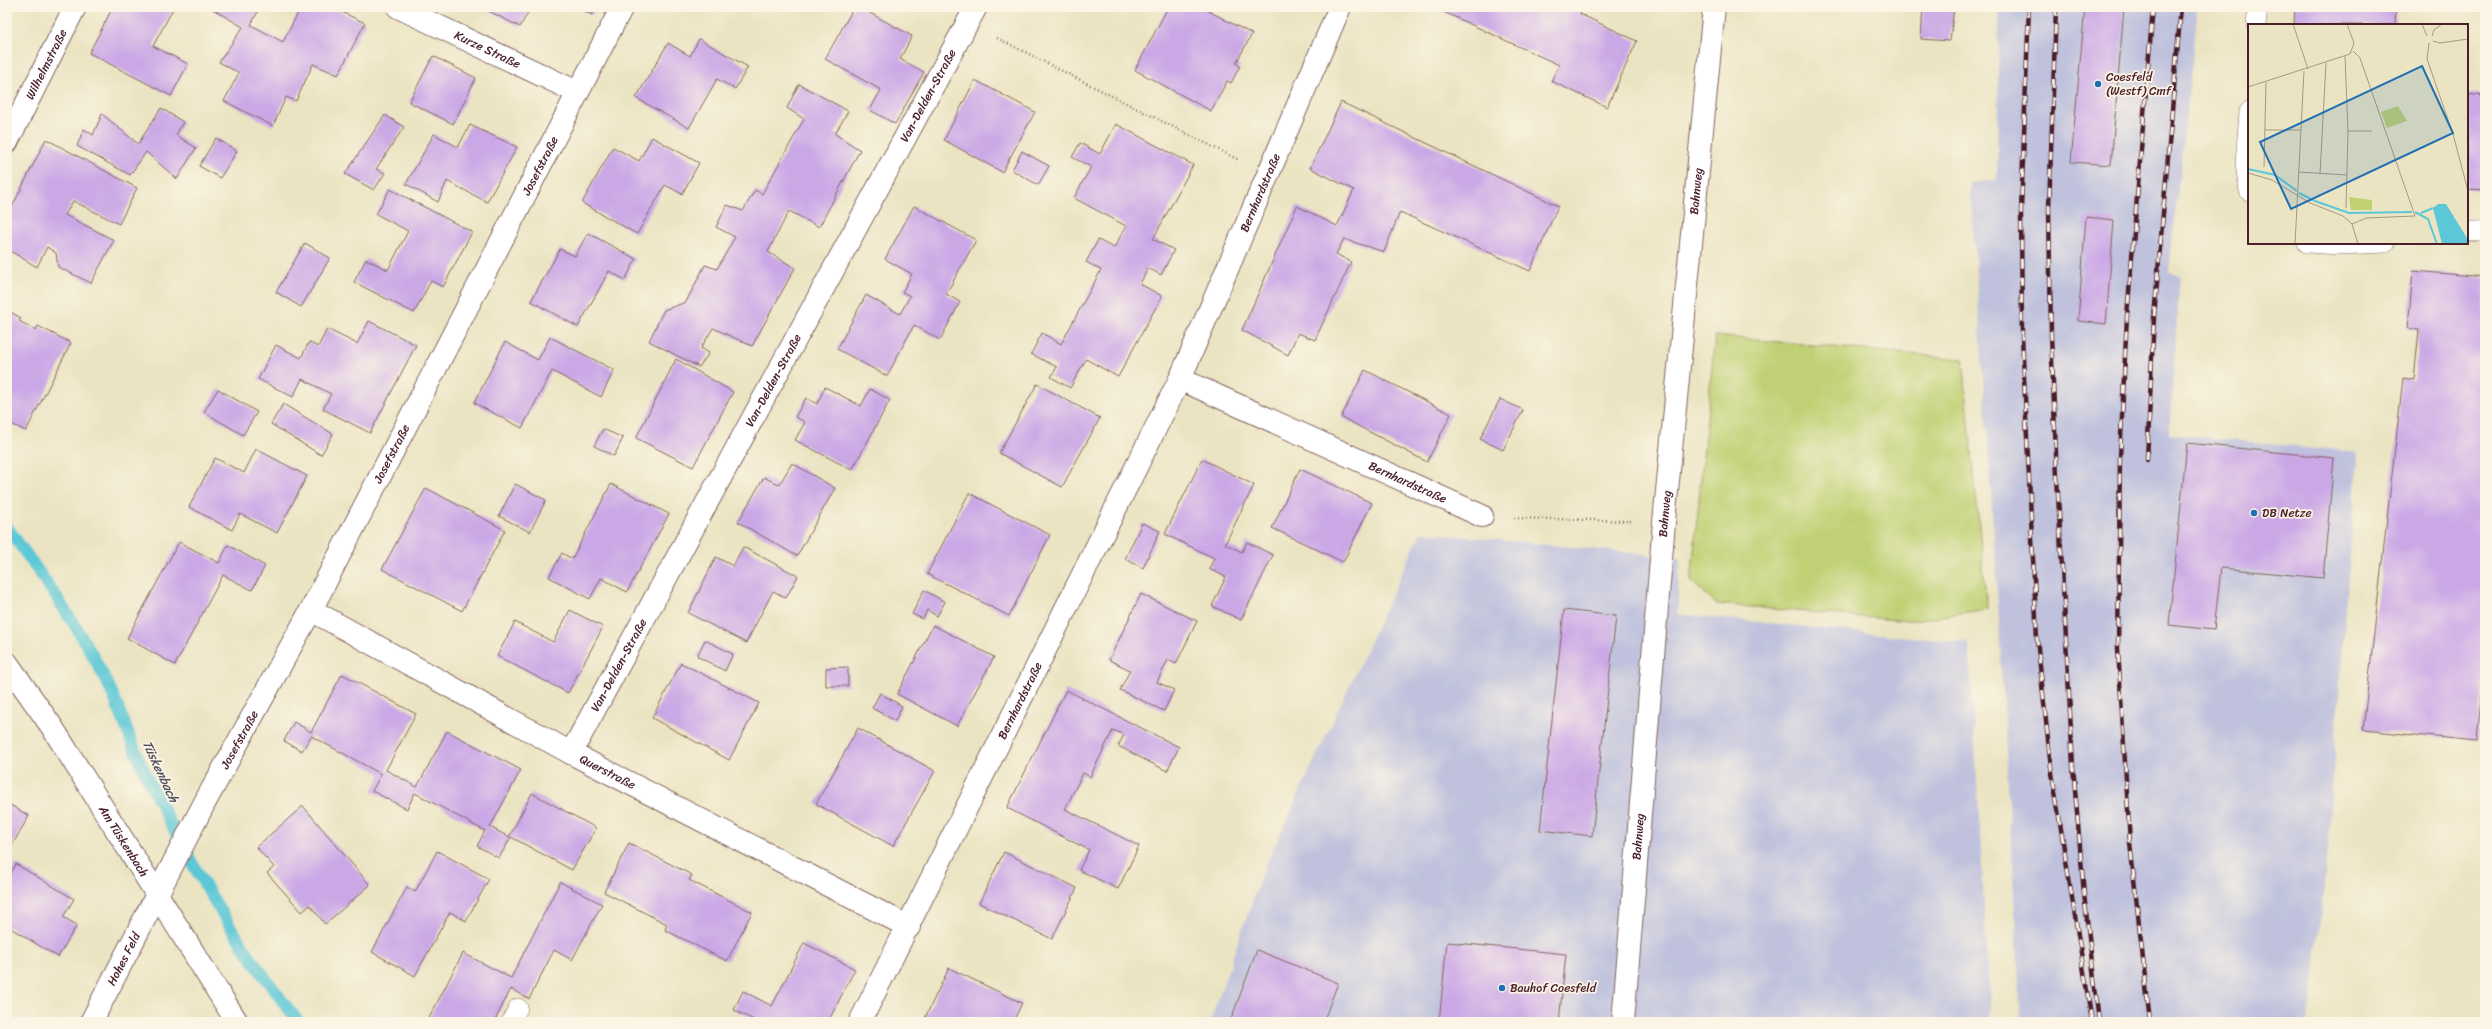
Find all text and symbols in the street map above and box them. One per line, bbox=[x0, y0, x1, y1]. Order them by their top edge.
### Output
street label: Kurze Straße bbox=[450, 24, 524, 75]
inset map bbox=[2248, 24, 2468, 244]
street label: Wilhelmstraße bbox=[19, 25, 73, 104]
street label: Van-Delden-Straße bbox=[894, 45, 962, 146]
place label: Coesfeld (Westf) Cmf bbox=[2106, 66, 2173, 102]
marker: Coesfeld (Westf) Cmf bbox=[2093, 79, 2103, 89]
street label: Josefstraße bbox=[515, 132, 565, 200]
street label: Bernhardstraße bbox=[1233, 150, 1287, 236]
street label: Bahnweg bbox=[1683, 167, 1709, 216]
street label: Van-Delden-Straße bbox=[739, 330, 808, 431]
street label: Josefstraße bbox=[367, 420, 416, 488]
street label: Bernhardstraße bbox=[1365, 455, 1451, 510]
street label: Bahnweg bbox=[1652, 489, 1678, 538]
place label: DB Netze bbox=[2262, 502, 2312, 524]
marker: DB Netze bbox=[2249, 508, 2259, 518]
street label: Van-Delden-Straße bbox=[584, 614, 653, 716]
street label: Bernhardstraße bbox=[991, 658, 1049, 743]
street label: Josefstraße bbox=[214, 706, 265, 774]
water label: Tüskenbach bbox=[136, 736, 186, 807]
street label: Querstraße bbox=[575, 748, 640, 796]
street label: Am Tüskenbach bbox=[92, 800, 155, 882]
street label: Bahnweg bbox=[1625, 812, 1651, 861]
street label: Hohes Feld bbox=[101, 927, 148, 990]
place label: Bauhof Coesfeld bbox=[1510, 977, 1597, 999]
marker: Bauhof Coesfeld bbox=[1497, 983, 1507, 993]

